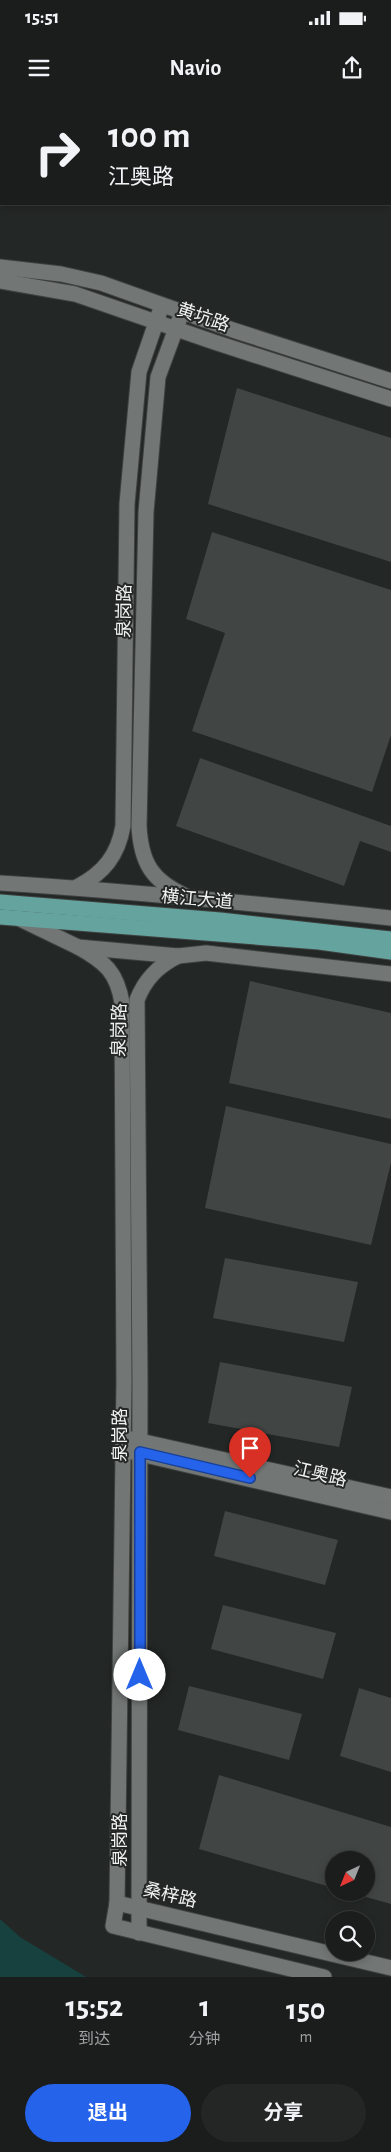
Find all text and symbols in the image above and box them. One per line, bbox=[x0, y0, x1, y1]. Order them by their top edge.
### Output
text: 15:51 bbox=[25, 8, 59, 27]
icon: menu bbox=[25, 54, 53, 82]
icon: share bbox=[338, 54, 366, 82]
text: Navio bbox=[170, 57, 221, 79]
text: 100 m bbox=[108, 119, 191, 154]
icon: right bbox=[25, 120, 90, 185]
text: 江奥路 bbox=[108, 166, 174, 188]
street label: 黄坑路 bbox=[175, 299, 232, 335]
street label: 泉岗路 bbox=[114, 584, 134, 638]
street label: 横江大道 bbox=[160, 886, 234, 912]
street label: 泉岗路 bbox=[109, 1003, 129, 1057]
street label: 泉岗路 bbox=[110, 1408, 130, 1462]
pin bbox=[229, 1427, 271, 1478]
icon: arrive bbox=[236, 1434, 264, 1462]
street label: 江奥路 bbox=[292, 1458, 349, 1490]
position arrow bbox=[113, 1648, 165, 1700]
street label: 泉岗路 bbox=[110, 1813, 130, 1867]
north arrow bbox=[325, 1851, 375, 1901]
map controls bbox=[325, 1851, 375, 1961]
street label: 桑梓路 bbox=[142, 1879, 199, 1911]
button: search bbox=[325, 1911, 375, 1961]
text: 15:52 bbox=[65, 1992, 123, 2022]
text: 1 bbox=[199, 1992, 210, 2022]
text: 150 bbox=[286, 1995, 326, 2025]
text: m bbox=[299, 2029, 312, 2045]
text: 到达 bbox=[78, 2031, 110, 2047]
text: 分钟 bbox=[189, 2031, 221, 2047]
button: 退出 bbox=[25, 2084, 191, 2142]
button: 分享 bbox=[201, 2084, 366, 2142]

